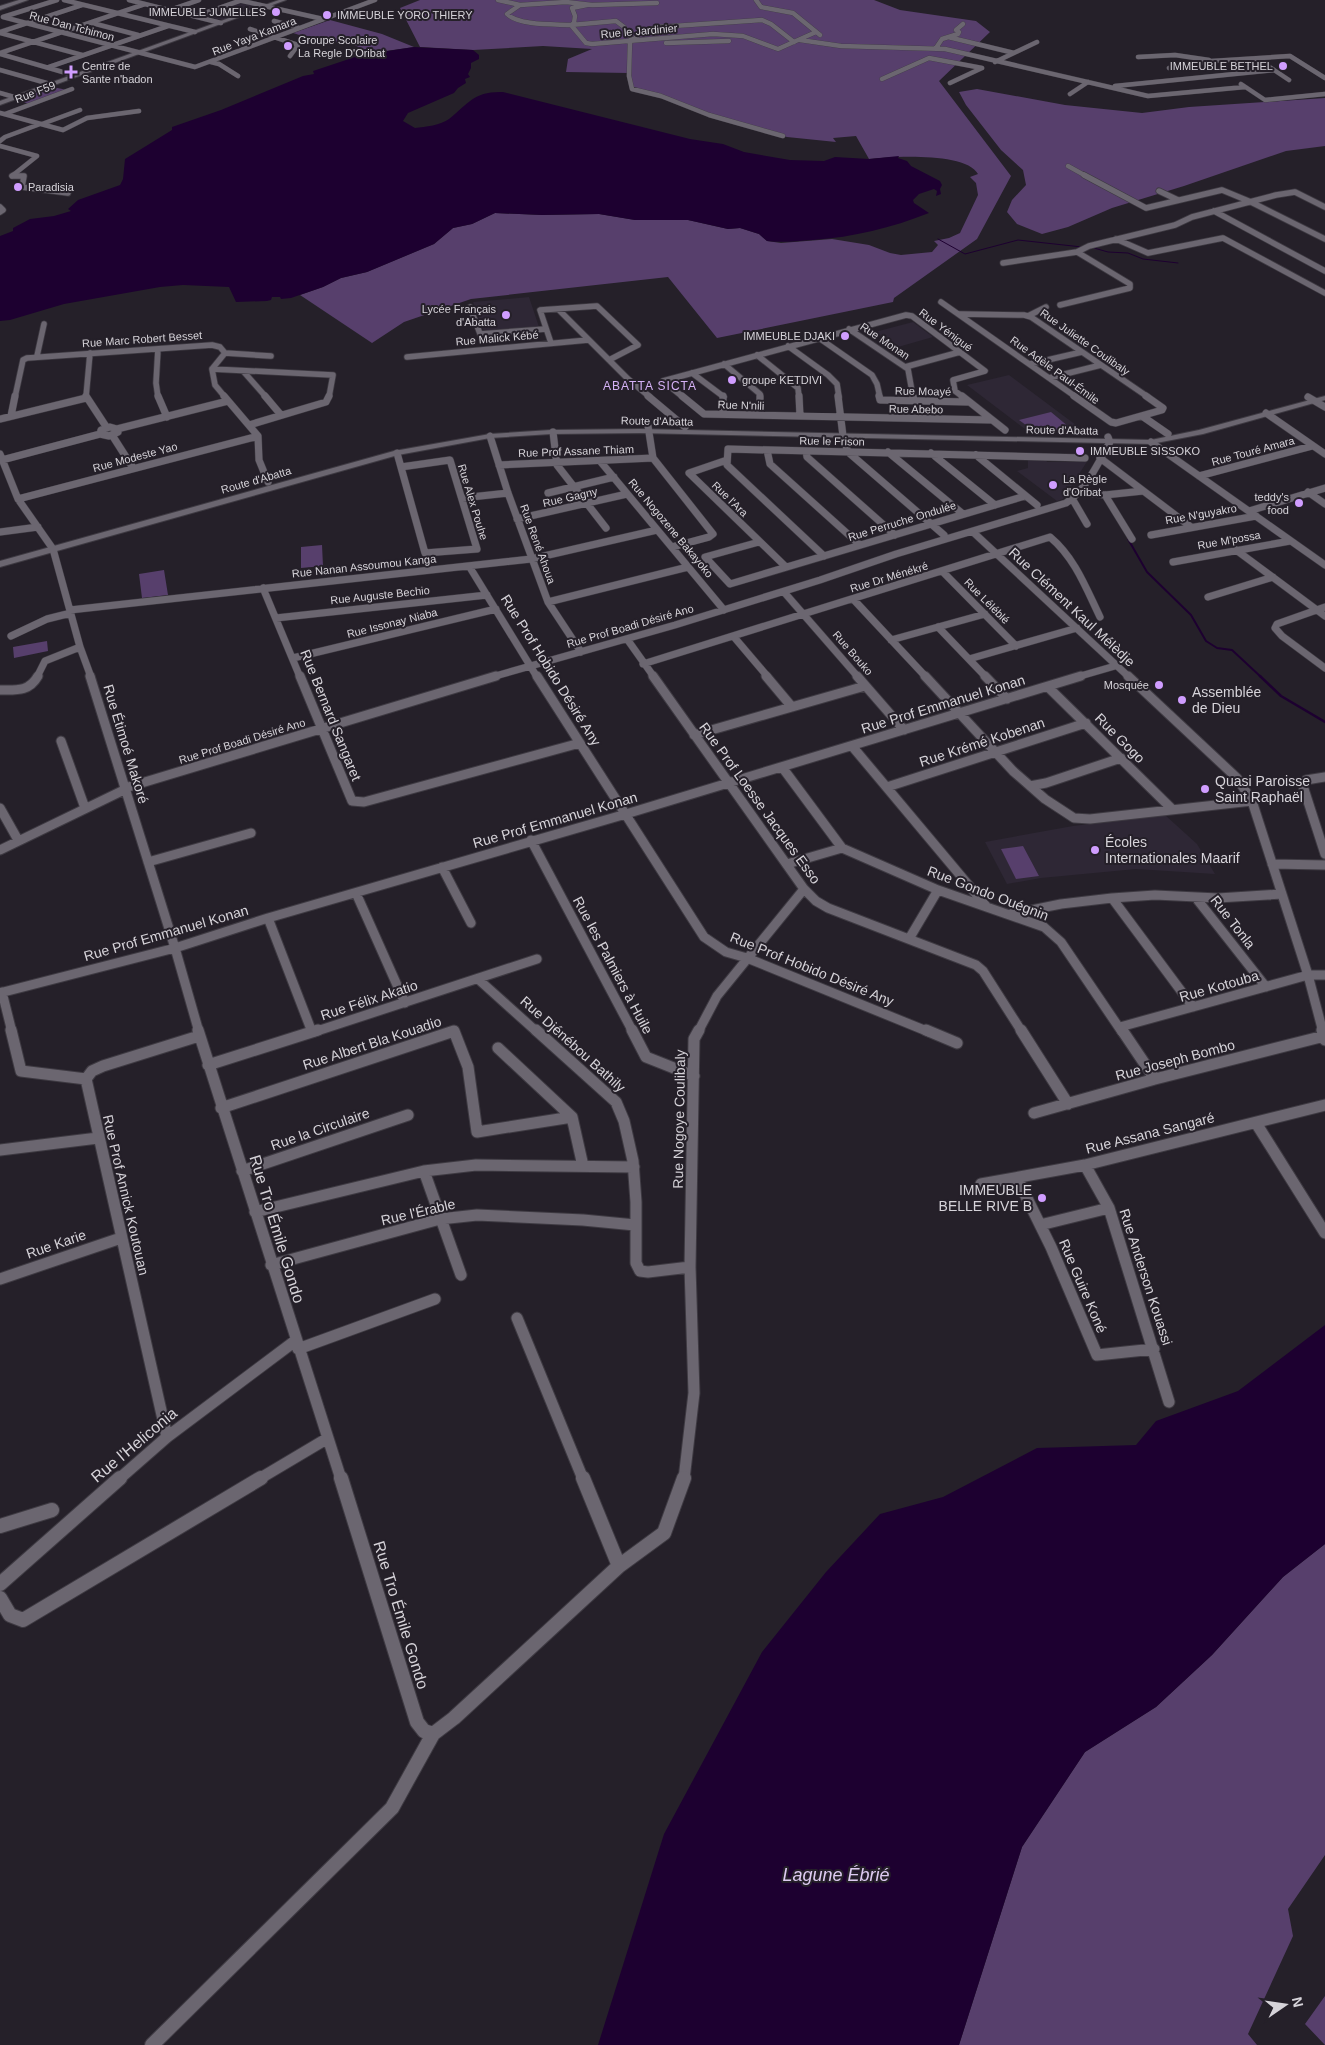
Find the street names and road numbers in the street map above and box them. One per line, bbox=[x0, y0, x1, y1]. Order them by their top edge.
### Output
street label: Rue Dan Tchimon bbox=[28, 9, 116, 43]
street label: Rue Yaya Kamara bbox=[210, 14, 298, 58]
street label: Rue le Jardinier bbox=[600, 22, 678, 40]
street label: Rue F59 bbox=[13, 79, 57, 105]
street label: Rue Yénigué bbox=[917, 306, 975, 354]
street label: Rue Juliette Coulibaly bbox=[1038, 307, 1132, 378]
street label: Rue Monan bbox=[858, 320, 912, 362]
street label: Rue Malick Kébé bbox=[455, 328, 539, 348]
street label: Rue Marc Robert Besset bbox=[82, 329, 202, 349]
street label: Rue Adèle Paul-Émile bbox=[1008, 334, 1102, 406]
street label: Rue Moayé bbox=[895, 385, 951, 397]
street label: Rue N'nili bbox=[717, 398, 765, 412]
street label: Rue Abebo bbox=[889, 403, 943, 415]
street label: Route d'Abatta bbox=[621, 414, 694, 428]
street label: Route d'Abatta bbox=[1026, 423, 1099, 437]
street label: Rue le Frison bbox=[799, 434, 865, 448]
street label: Rue Touré Amara bbox=[1210, 434, 1297, 468]
street label: Rue Modeste Yao bbox=[91, 440, 179, 474]
street label: Rue Prof Assane Thiam bbox=[518, 443, 634, 459]
street label: Rue Alex Pouhe bbox=[456, 463, 490, 541]
street label: Route d'Abatta bbox=[220, 464, 293, 496]
street label: Rue Nogozene Bakayoko bbox=[626, 476, 716, 580]
street label: Rue l'Ara bbox=[710, 479, 751, 520]
street label: Rue Gagny bbox=[542, 485, 599, 509]
street label: Rue Perruche Ondulée bbox=[846, 499, 958, 543]
street label: Rue N'guyakro bbox=[1164, 502, 1238, 526]
street label: Rue René Ahoua bbox=[518, 503, 558, 586]
street label: Rue M'possa bbox=[1197, 528, 1262, 551]
street label: Rue Clément Kaul Mélèdje bbox=[1006, 544, 1139, 670]
street label: Rue Nanan Assoumou Kanga bbox=[291, 552, 438, 580]
street label: Rue Dr Ménékré bbox=[849, 559, 929, 595]
street label: Rue Léléblé bbox=[962, 576, 1012, 626]
street label: Rue Auguste Bechio bbox=[330, 584, 430, 606]
street label: Rue Prof Hobido Désiré Any bbox=[498, 592, 604, 748]
street label: Rue Prof Boadi Désiré Ano bbox=[565, 602, 695, 650]
street label: Rue Issonay Niaba bbox=[345, 606, 439, 640]
street label: Rue Bouko bbox=[831, 629, 875, 677]
street label: Rue Bernard Sangaret bbox=[297, 647, 365, 783]
street label: Rue Prof Emmanuel Konan bbox=[859, 671, 1027, 737]
street label: Rue Étimoé Makoré bbox=[100, 683, 152, 806]
street label: Rue Gogo bbox=[1092, 710, 1148, 766]
street label: Rue Krémé Kobenan bbox=[917, 714, 1047, 770]
street label: Rue Prof Boadi Désiré Ano bbox=[177, 716, 307, 766]
street label: Rue Prof Loesse Jacques Esso bbox=[696, 719, 824, 887]
street label: Rue Prof Emmanuel Konan bbox=[471, 789, 639, 851]
street label: Rue Gondo Ouégnin bbox=[925, 863, 1051, 923]
street label: Rue Tonla bbox=[1207, 892, 1259, 952]
street label: Rue les Palmiers à Huile bbox=[570, 894, 656, 1037]
street label: Rue Prof Emmanuel Konan bbox=[82, 902, 250, 964]
street label: Rue Prof Hobido Désiré Any bbox=[728, 929, 896, 1009]
street label: Rue Kotouba bbox=[1178, 967, 1261, 1005]
street label: Rue Félix Akatio bbox=[318, 977, 420, 1023]
street label: Rue Djénébou Bathily bbox=[517, 993, 629, 1095]
street label: Rue Albert Bla Kouadio bbox=[301, 1013, 444, 1073]
street label: Rue Joseph Bombo bbox=[1114, 1036, 1237, 1084]
street label: Rue Nogoye Coulibaly bbox=[670, 1049, 688, 1189]
street label: Rue la Circulaire bbox=[268, 1105, 372, 1153]
street label: Rue Assana Sangaré bbox=[1084, 1109, 1216, 1157]
street label: Rue Prof Annick Koutouan bbox=[100, 1113, 152, 1277]
street label: Rue Tro Émile Gondo bbox=[246, 1153, 309, 1305]
street label: Rue l'Érable bbox=[379, 1196, 457, 1228]
street label: Rue Anderson Kouassi bbox=[1116, 1207, 1176, 1347]
street label: Rue Karie bbox=[24, 1226, 88, 1262]
street label: Rue Guire Koné bbox=[1056, 1237, 1110, 1336]
street label: Rue l'Heliconia bbox=[88, 1404, 180, 1486]
street label: Rue Tro Émile Gondo bbox=[370, 1539, 433, 1691]

